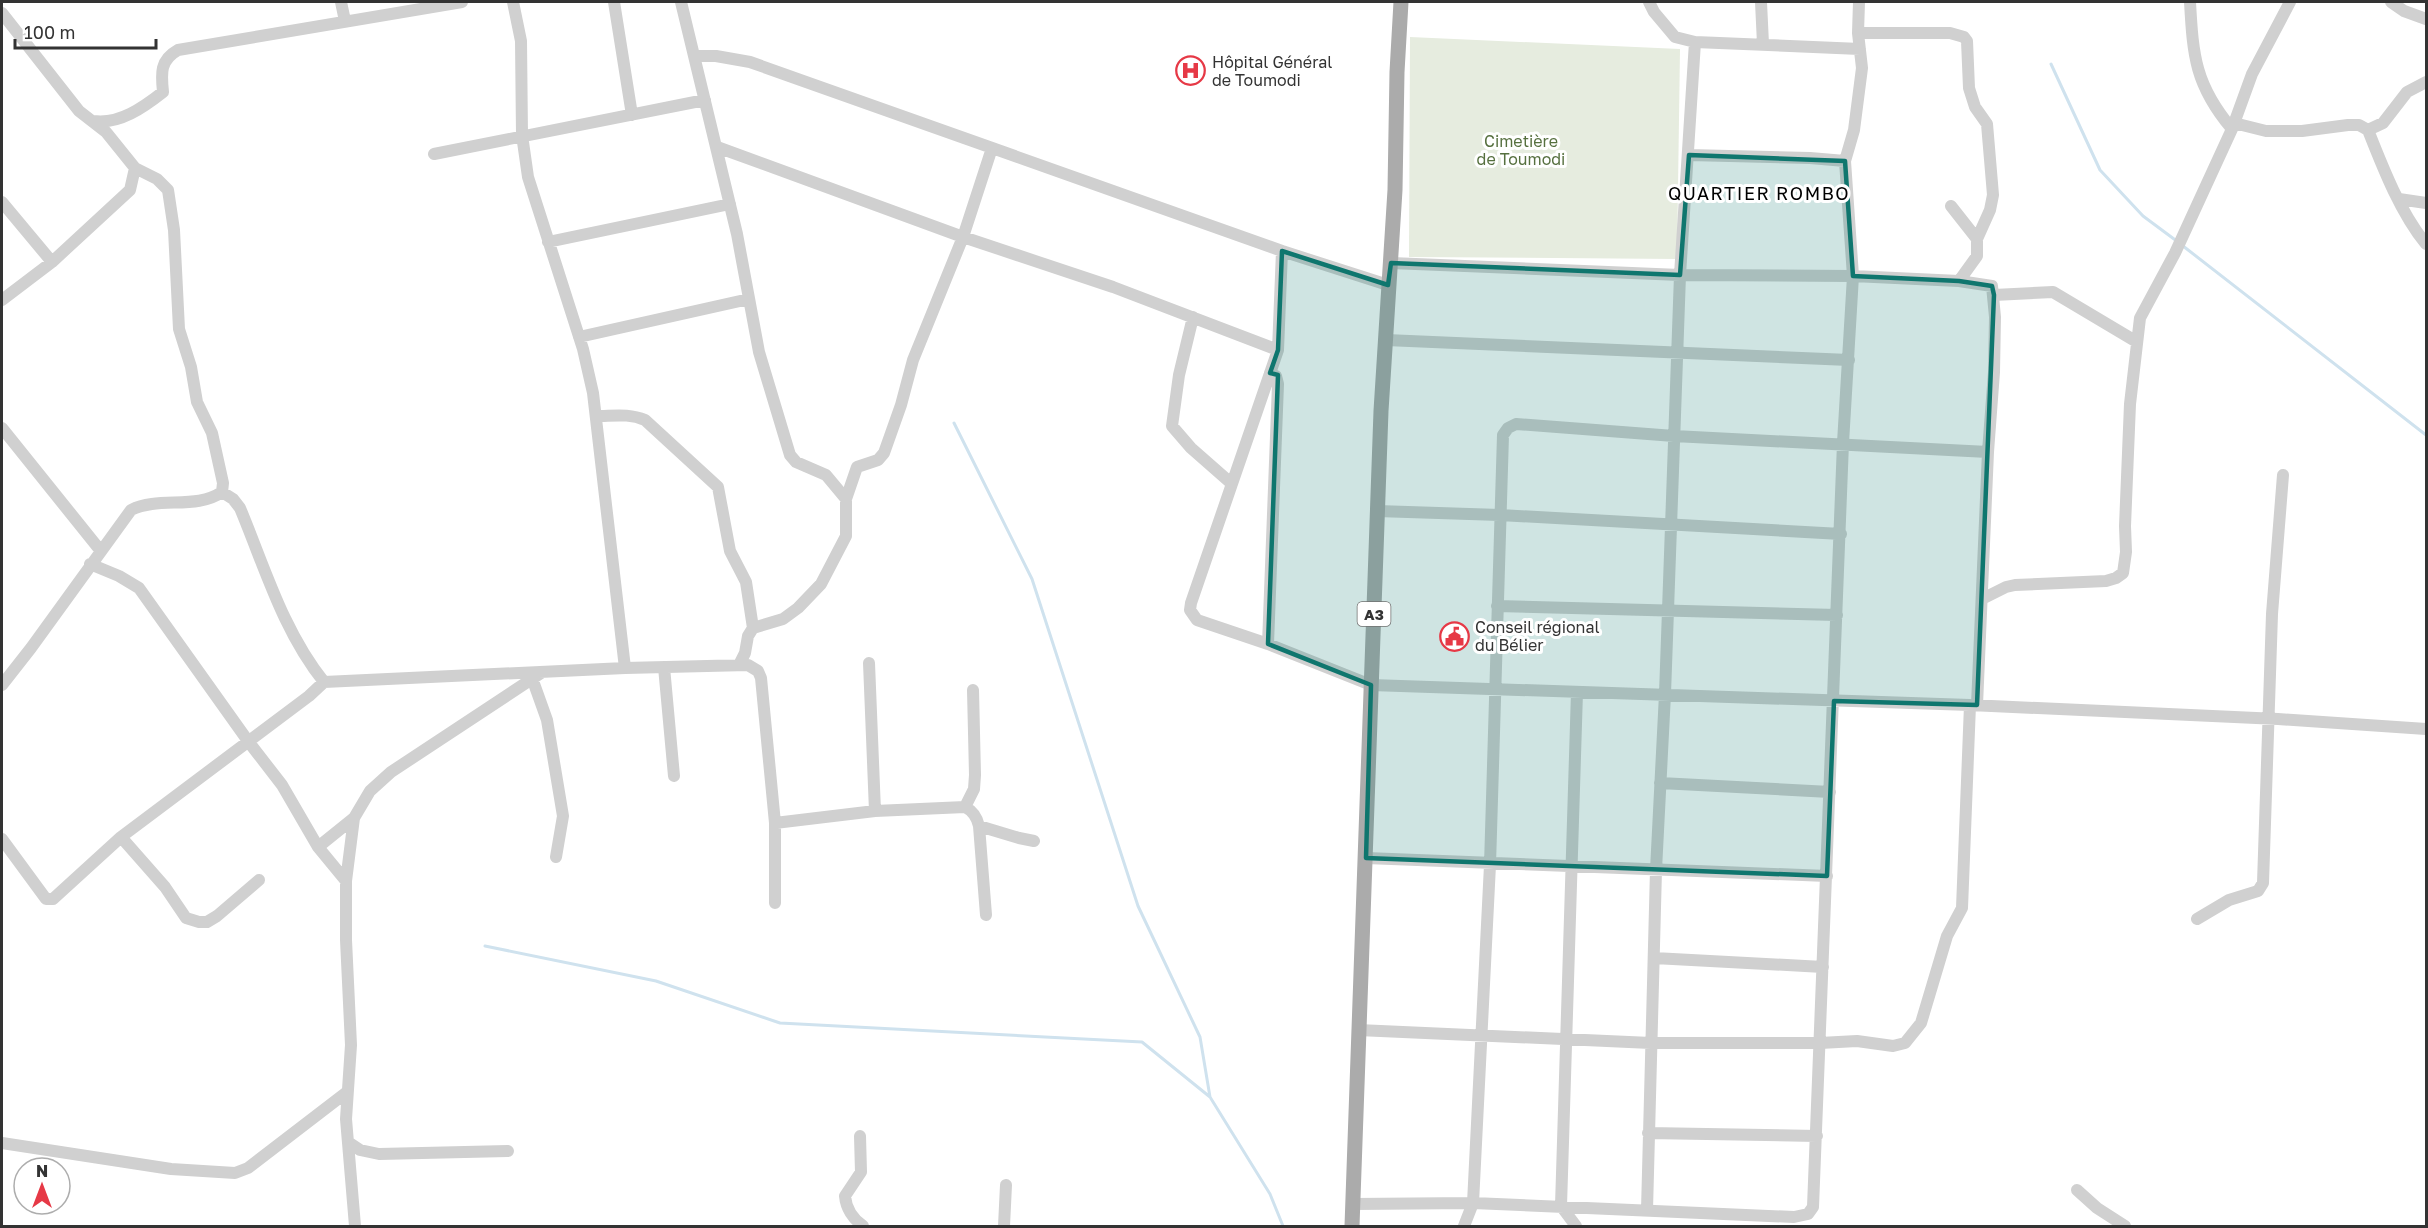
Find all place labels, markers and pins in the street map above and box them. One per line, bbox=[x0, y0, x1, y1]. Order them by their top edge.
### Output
place label: Hôpital Général de Toumodi bbox=[1212, 52, 1332, 90]
hospital icon: Hôpital Général de Toumodi bbox=[1175, 55, 1207, 87]
place label: Conseil régional du Bélier bbox=[1475, 617, 1600, 655]
public building icon: Conseil régional du Bélier bbox=[1438, 620, 1470, 652]

